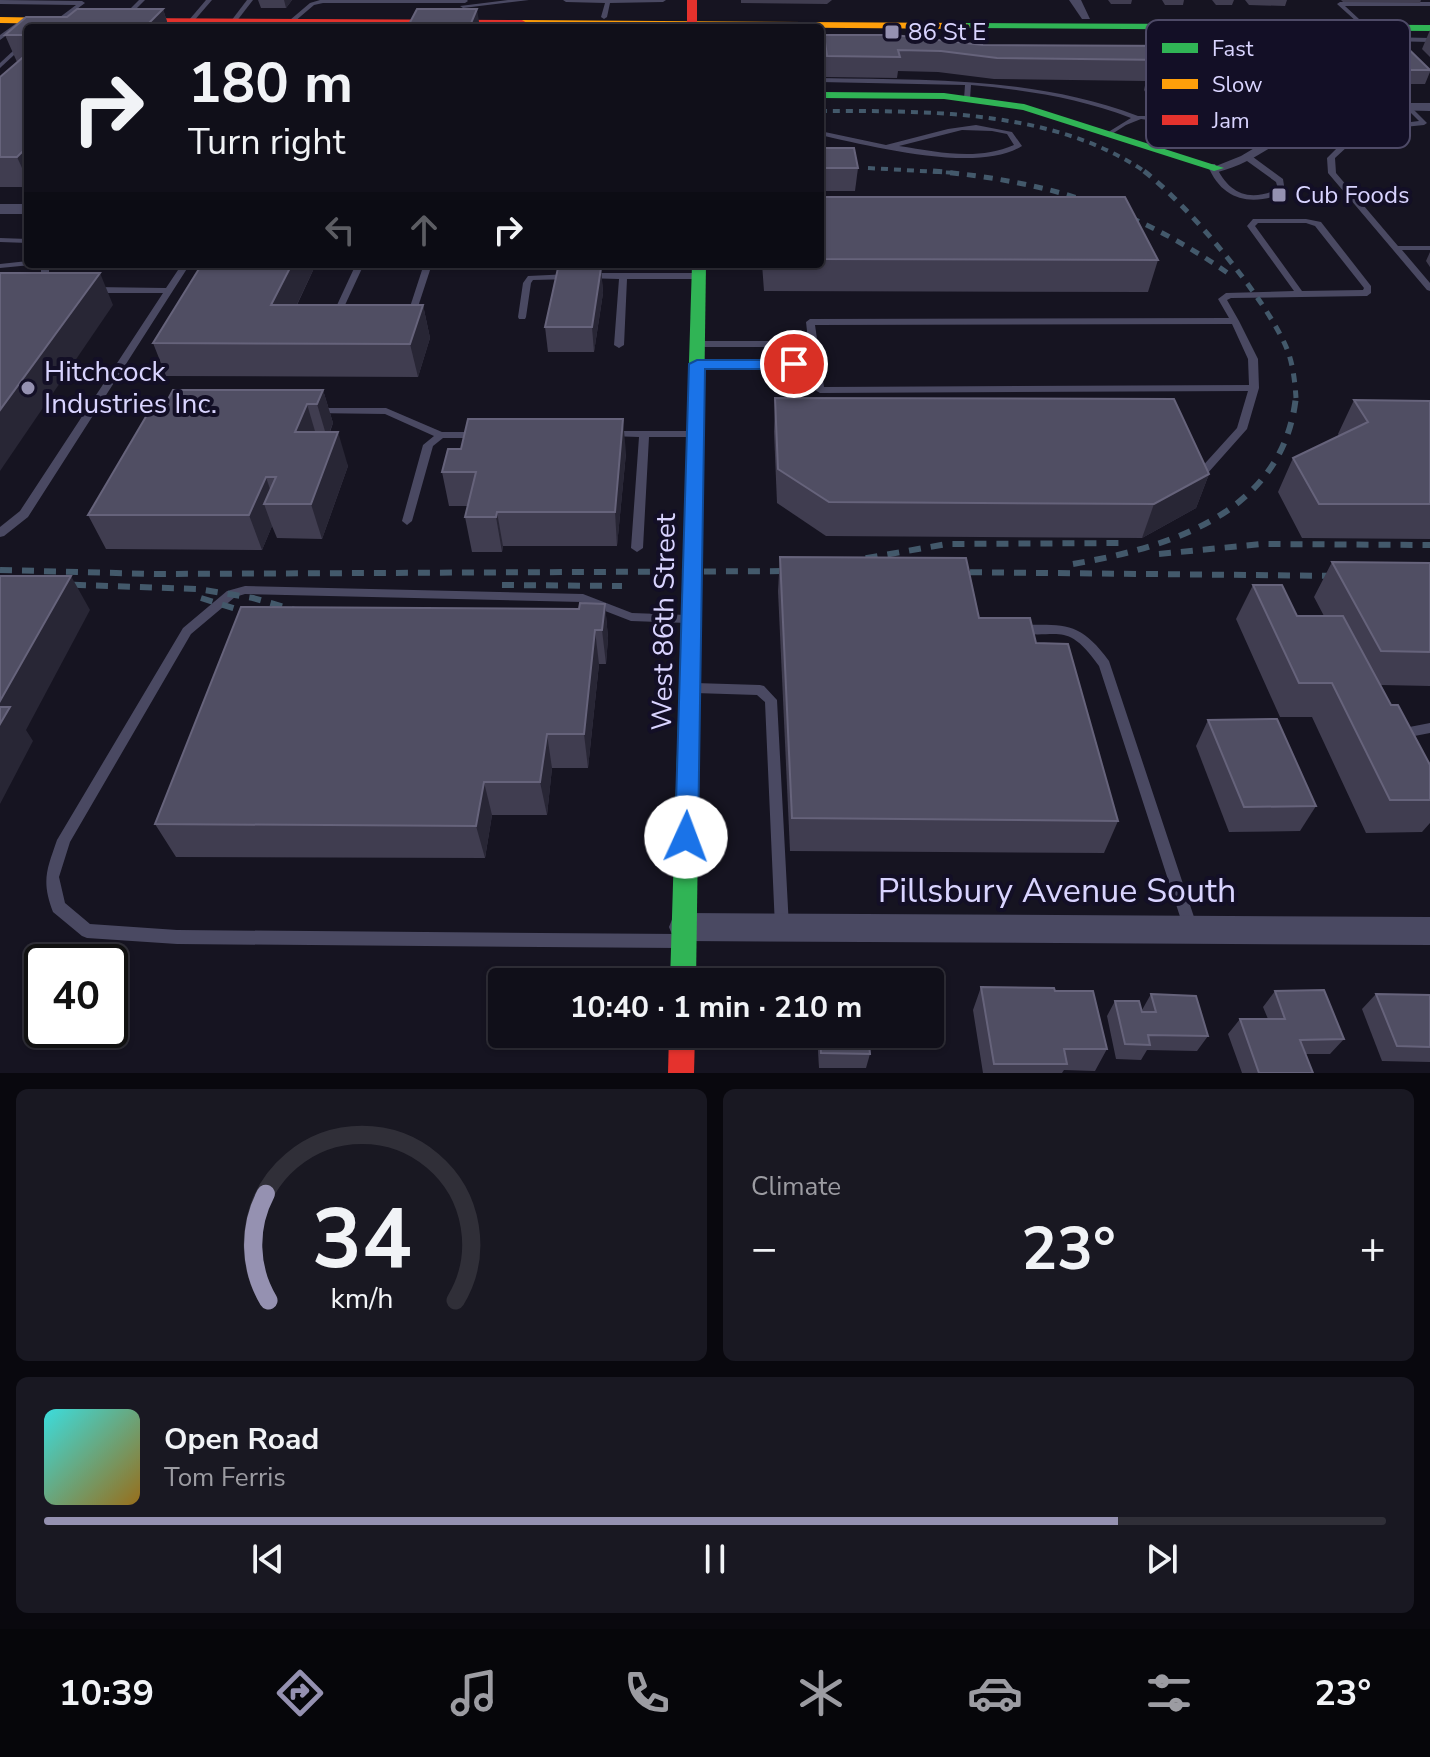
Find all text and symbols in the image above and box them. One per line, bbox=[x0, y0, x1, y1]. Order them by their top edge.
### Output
place label: 86 St E bbox=[908, 16, 986, 48]
legend bbox=[1146, 20, 1410, 148]
marker: 86 St E bbox=[883, 23, 901, 41]
text: Fast bbox=[1212, 34, 1254, 64]
text: 180 m bbox=[188, 45, 353, 122]
icon: right bbox=[56, 56, 160, 160]
text: Slow bbox=[1212, 70, 1263, 100]
text: Jam bbox=[1211, 106, 1250, 136]
text: Turn right bbox=[188, 118, 345, 167]
place label: Cub Foods bbox=[1295, 179, 1409, 211]
marker: Cub Foods bbox=[1270, 186, 1288, 204]
icon: left bbox=[318, 208, 362, 252]
icon: ahead bbox=[402, 208, 446, 252]
icon: right bbox=[486, 208, 530, 252]
pin bbox=[760, 330, 828, 398]
icon: arrive bbox=[772, 342, 816, 386]
place label: Hitchcock Industries Inc. bbox=[44, 353, 217, 423]
marker: Hitchcock Industries Inc. bbox=[19, 379, 37, 397]
street label: West 86th Street bbox=[643, 513, 685, 731]
position arrow bbox=[644, 795, 728, 879]
street label: Pillsbury Avenue South bbox=[878, 868, 1236, 914]
speed limit sign: 40 bbox=[24, 944, 128, 1048]
text: 10:40 · 1 min · 210 m bbox=[570, 987, 862, 1028]
text: Climate bbox=[751, 1169, 841, 1204]
text: 34 bbox=[312, 1183, 411, 1296]
text: 23° bbox=[1021, 1208, 1116, 1290]
text: − bbox=[751, 1219, 777, 1279]
text: + bbox=[1360, 1219, 1386, 1279]
text: km/h bbox=[330, 1279, 393, 1318]
text: Open Road bbox=[164, 1419, 319, 1460]
text: Tom Ferris bbox=[164, 1460, 286, 1495]
icon: previous bbox=[246, 1537, 290, 1581]
icon: pause bbox=[693, 1537, 737, 1581]
icon: next bbox=[1140, 1537, 1184, 1581]
icon: directions bbox=[272, 1665, 328, 1721]
icon: music bbox=[446, 1665, 502, 1721]
icon: phone bbox=[619, 1665, 675, 1721]
icon: climate bbox=[793, 1665, 849, 1721]
icon: car bbox=[967, 1665, 1023, 1721]
icon: filters bbox=[1141, 1665, 1197, 1721]
text: 10:39 bbox=[59, 1669, 154, 1718]
text: 23° bbox=[1314, 1669, 1371, 1718]

